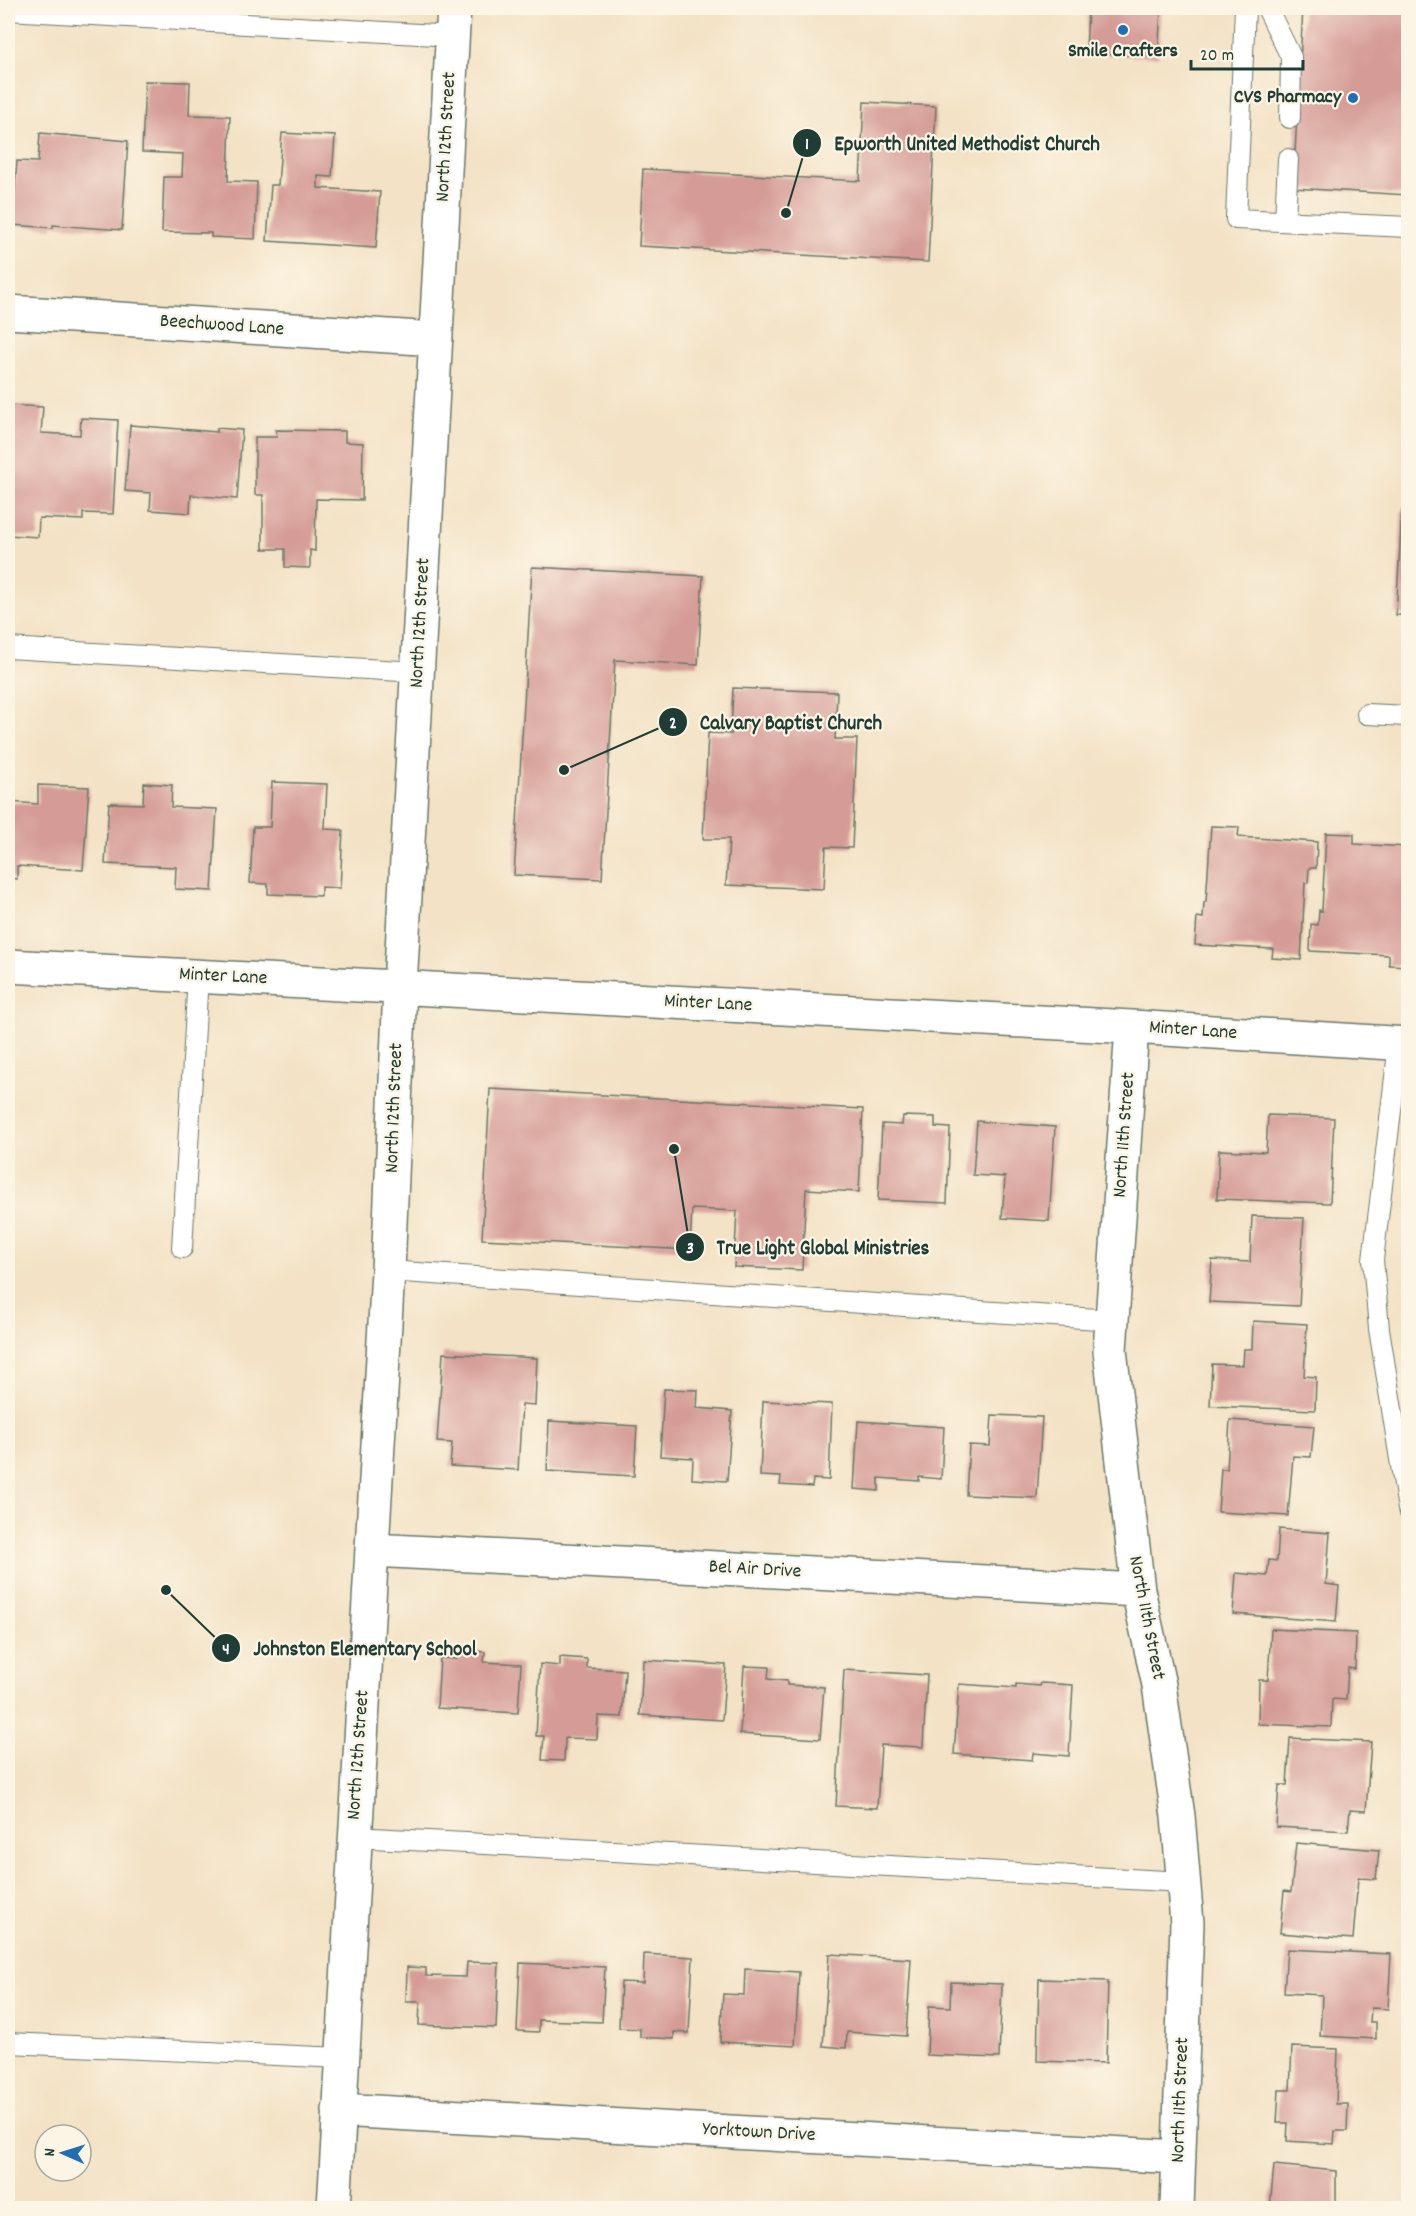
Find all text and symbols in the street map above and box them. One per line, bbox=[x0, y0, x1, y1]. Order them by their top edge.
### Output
marker: Smile Crafters bbox=[1116, 23, 1130, 37]
scale bar bbox=[1191, 33, 1304, 71]
place label: Smile Crafters bbox=[1068, 38, 1178, 66]
text: 20 m bbox=[1200, 44, 1234, 69]
street label: North 12th Street bbox=[430, 71, 464, 203]
place label: CVS Pharmacy bbox=[1234, 84, 1342, 112]
marker: CVS Pharmacy bbox=[1346, 91, 1360, 105]
callout: Epworth United Methodist Church bbox=[792, 123, 1112, 162]
text: Epworth United Methodist Church bbox=[834, 131, 1100, 161]
text: 1 bbox=[805, 133, 809, 158]
street label: Beechwood Lane bbox=[159, 308, 285, 344]
street label: North 12th Street bbox=[404, 557, 438, 689]
callout: Calvary Baptist Church bbox=[658, 702, 894, 741]
text: Calvary Baptist Church bbox=[700, 710, 883, 740]
text: 2 bbox=[669, 712, 677, 737]
street label: Minter Lane bbox=[178, 961, 268, 993]
street label: Minter Lane bbox=[663, 988, 753, 1020]
street label: Minter Lane bbox=[1148, 1014, 1238, 1048]
street label: North 12th Street bbox=[379, 1042, 411, 1174]
street label: North 11th Street bbox=[1107, 1071, 1143, 1199]
callout: True Light Global Ministries bbox=[675, 1227, 942, 1266]
text: True Light Global Ministries bbox=[717, 1235, 930, 1265]
text: 3 bbox=[686, 1237, 694, 1262]
street label: Bel Air Drive bbox=[708, 1554, 802, 1586]
street label: North 11th Street bbox=[1120, 1554, 1172, 1682]
callout: Johnston Elementary School bbox=[211, 1629, 488, 1668]
text: Johnston Elementary School bbox=[253, 1636, 478, 1666]
text: 4 bbox=[222, 1638, 230, 1663]
street label: North 12th Street bbox=[340, 1689, 378, 1821]
street label: North 11th Street bbox=[1165, 2037, 1197, 2163]
street label: Yorktown Drive bbox=[702, 2116, 817, 2150]
north arrow bbox=[33, 2123, 93, 2183]
text: N bbox=[39, 2148, 62, 2157]

